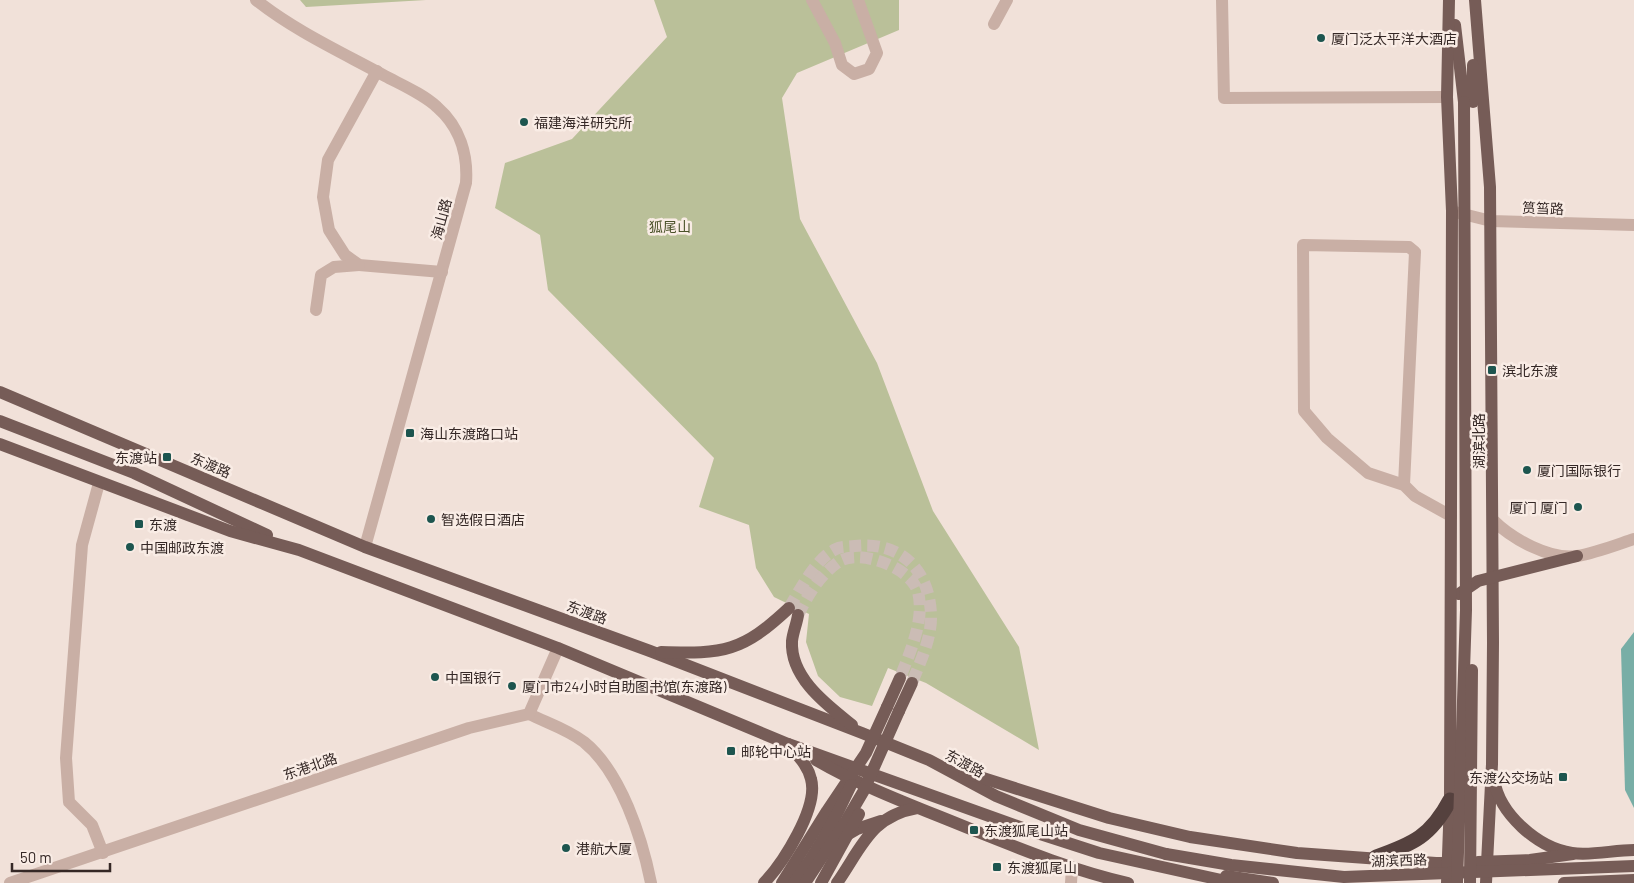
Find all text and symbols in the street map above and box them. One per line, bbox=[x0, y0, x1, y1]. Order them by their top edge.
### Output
place label: 厦门泛太平洋大酒店 bbox=[1331, 30, 1457, 47]
marker: 厦门泛太平洋大酒店 bbox=[1315, 32, 1327, 44]
place label: 福建海洋研究所 bbox=[534, 114, 632, 131]
marker: 福建海洋研究所 bbox=[518, 116, 530, 128]
street label: 海山路 bbox=[427, 197, 455, 241]
street label: 筼筜路 bbox=[1522, 199, 1564, 217]
park label: 狐尾山 bbox=[649, 218, 691, 235]
place label: 滨北东渡 bbox=[1502, 362, 1558, 379]
marker: 滨北东渡 bbox=[1486, 364, 1498, 376]
street label: 湖滨北路 bbox=[1470, 413, 1487, 469]
place label: 海山东渡路口站 bbox=[420, 425, 518, 442]
marker: 海山东渡路口站 bbox=[404, 427, 416, 439]
place label: 东渡站 bbox=[115, 449, 157, 466]
street label: 东渡路 bbox=[188, 449, 234, 481]
marker: 东渡站 bbox=[161, 451, 173, 463]
place label: 厦门国际银行 bbox=[1537, 462, 1621, 479]
marker: 厦门国际银行 bbox=[1521, 464, 1533, 476]
place label: 厦门 厦门 bbox=[1509, 499, 1568, 516]
marker: 厦门 厦门 bbox=[1572, 501, 1584, 513]
place label: 智选假日酒店 bbox=[441, 511, 525, 528]
marker: 智选假日酒店 bbox=[425, 513, 437, 525]
place label: 东渡 bbox=[149, 516, 177, 533]
marker: 东渡 bbox=[133, 518, 145, 530]
place label: 中国邮政东渡 bbox=[140, 539, 224, 556]
marker: 中国邮政东渡 bbox=[124, 541, 136, 553]
street label: 东渡路 bbox=[564, 597, 610, 627]
place label: 中国银行 bbox=[445, 669, 501, 686]
marker: 中国银行 bbox=[429, 671, 441, 683]
place label: 厦门市24小时自助图书馆(东渡路) bbox=[522, 678, 727, 695]
marker: 厦门市24小时自助图书馆(东渡路) bbox=[506, 680, 518, 692]
place label: 邮轮中心站 bbox=[741, 743, 811, 760]
marker: 邮轮中心站 bbox=[725, 745, 737, 757]
street label: 东渡路 bbox=[942, 746, 988, 780]
street label: 东港北路 bbox=[281, 749, 339, 783]
place label: 东渡公交场站 bbox=[1469, 769, 1553, 786]
marker: 东渡公交场站 bbox=[1557, 771, 1569, 783]
place label: 东渡狐尾山站 bbox=[984, 822, 1068, 839]
marker: 东渡狐尾山站 bbox=[968, 824, 980, 836]
scale bar bbox=[12, 840, 110, 872]
place label: 港航大厦 bbox=[576, 840, 632, 857]
marker: 港航大厦 bbox=[560, 842, 572, 854]
text: 50 m bbox=[20, 848, 52, 866]
street label: 湖滨西路 bbox=[1371, 851, 1427, 869]
place label: 东渡狐尾山 bbox=[1007, 859, 1077, 876]
marker: 东渡狐尾山 bbox=[991, 861, 1003, 873]

